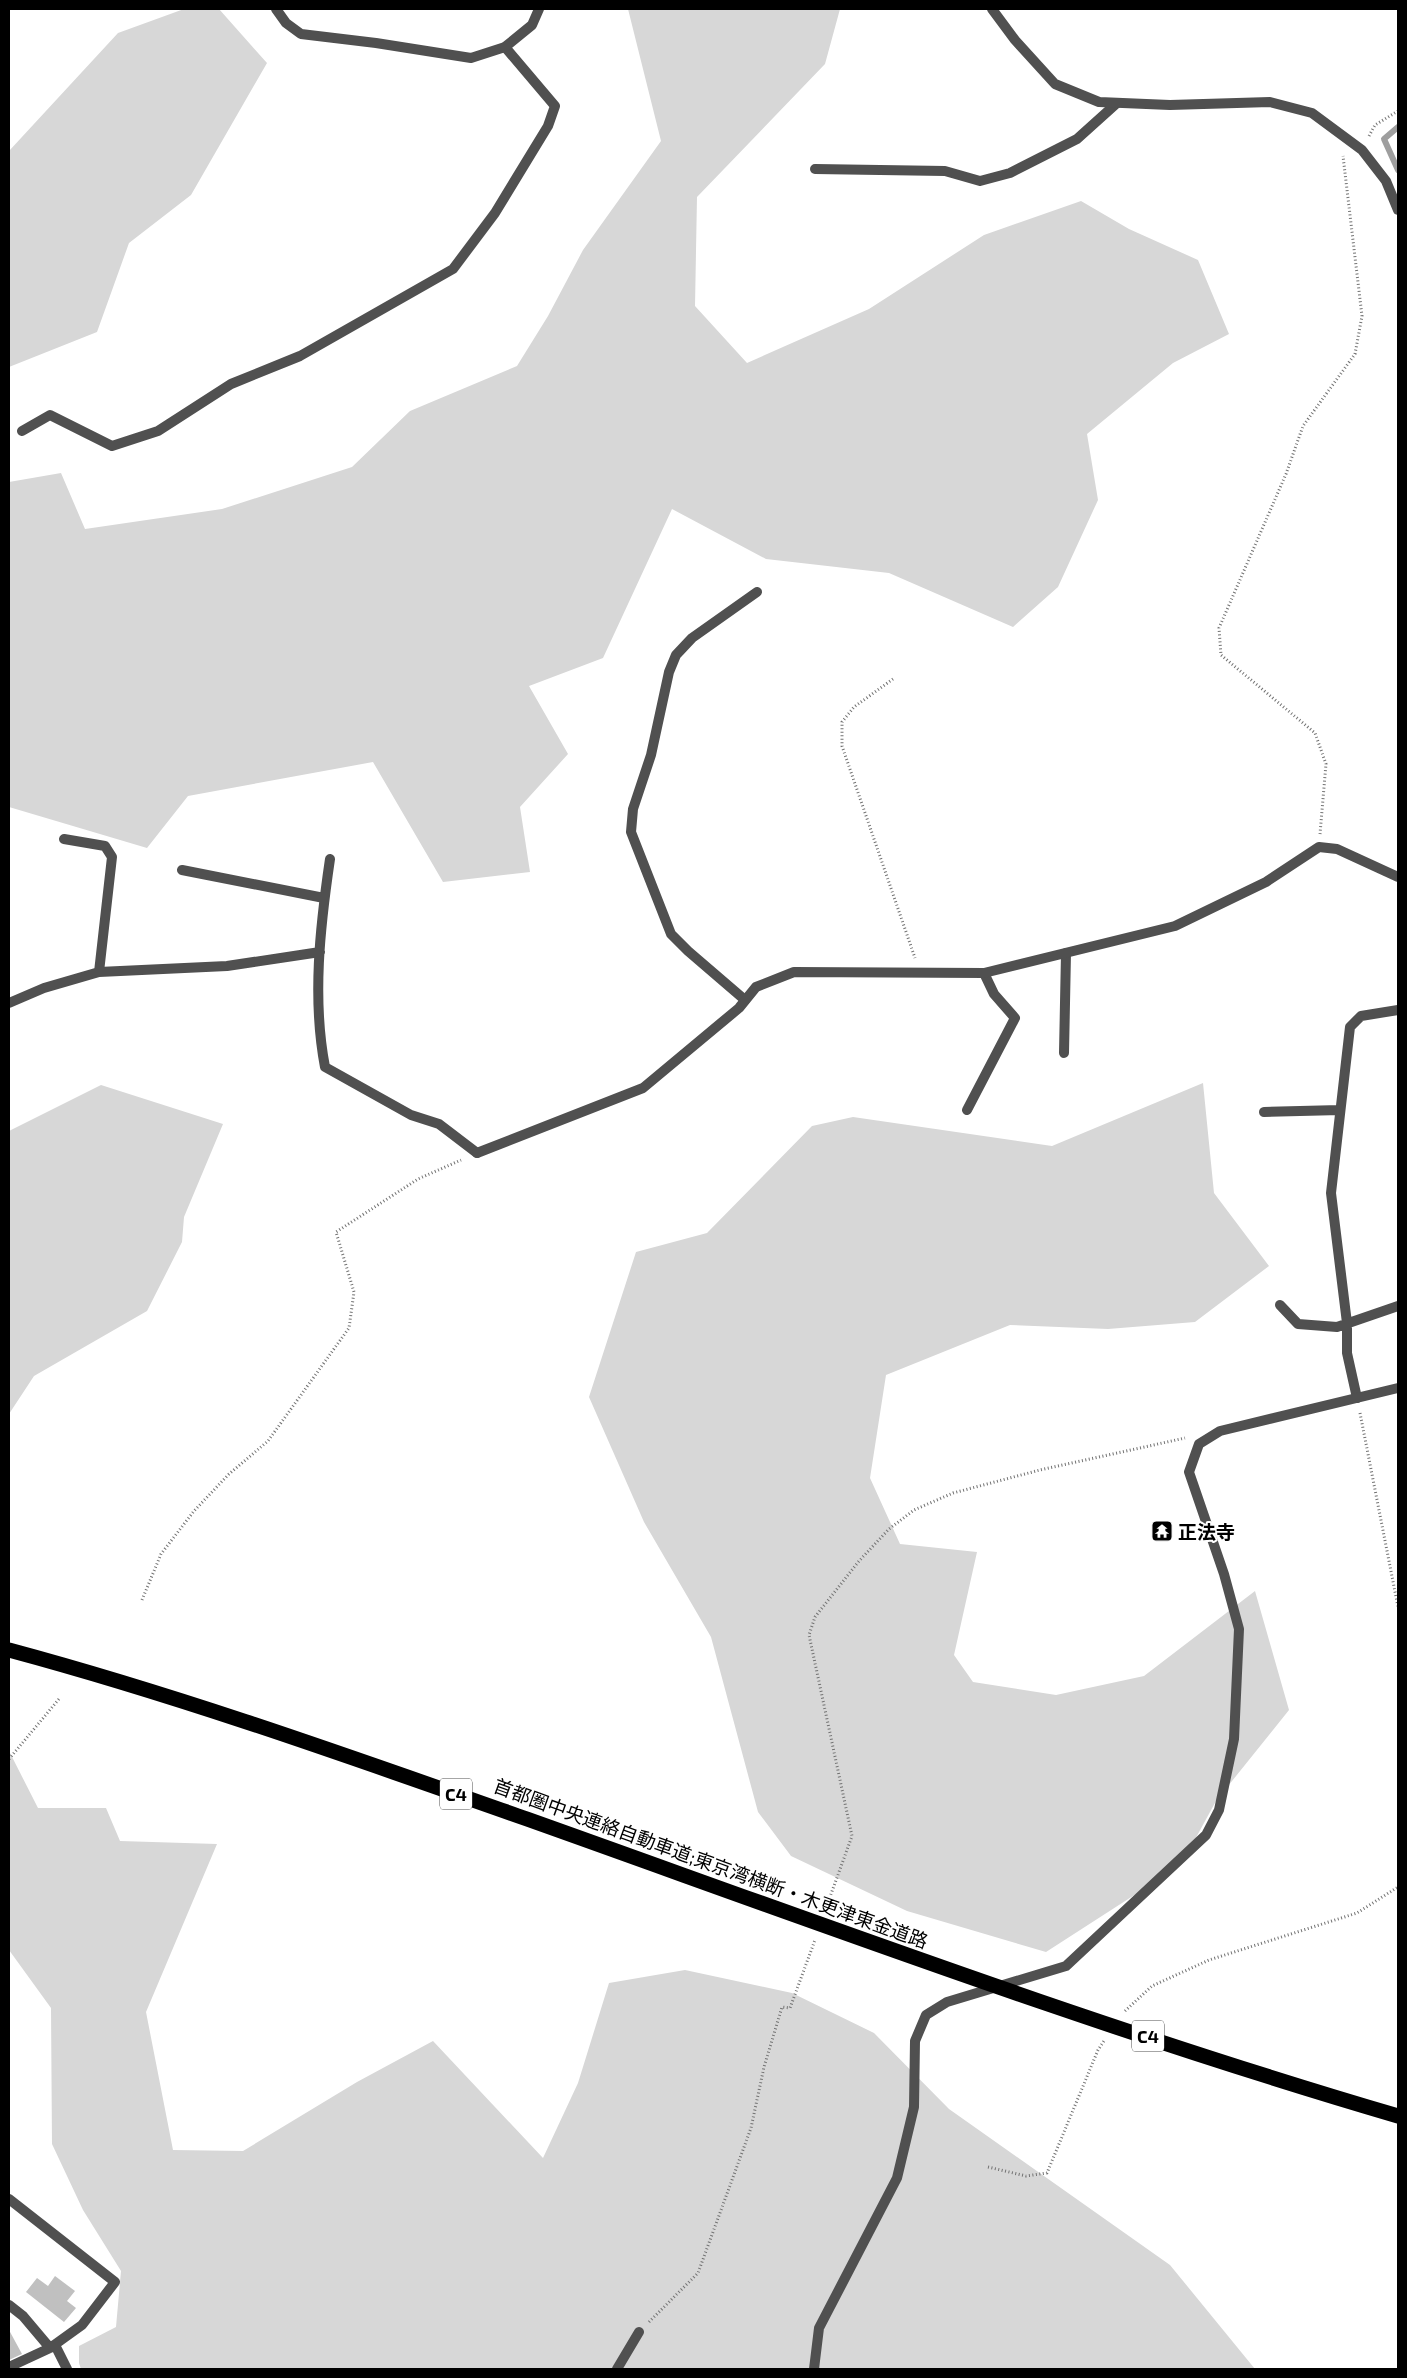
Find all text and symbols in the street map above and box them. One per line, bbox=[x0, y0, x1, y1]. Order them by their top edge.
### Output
temple icon: 正法寺 bbox=[1150, 1519, 1174, 1543]
place label: 正法寺 bbox=[1178, 1520, 1235, 1543]
street label: 首都圏中央連絡自動車道;東京湾横断・木更津東金道路 bbox=[491, 1773, 931, 1953]
road number: C4 bbox=[440, 1778, 472, 1810]
road number: C4 bbox=[1132, 2020, 1164, 2052]

